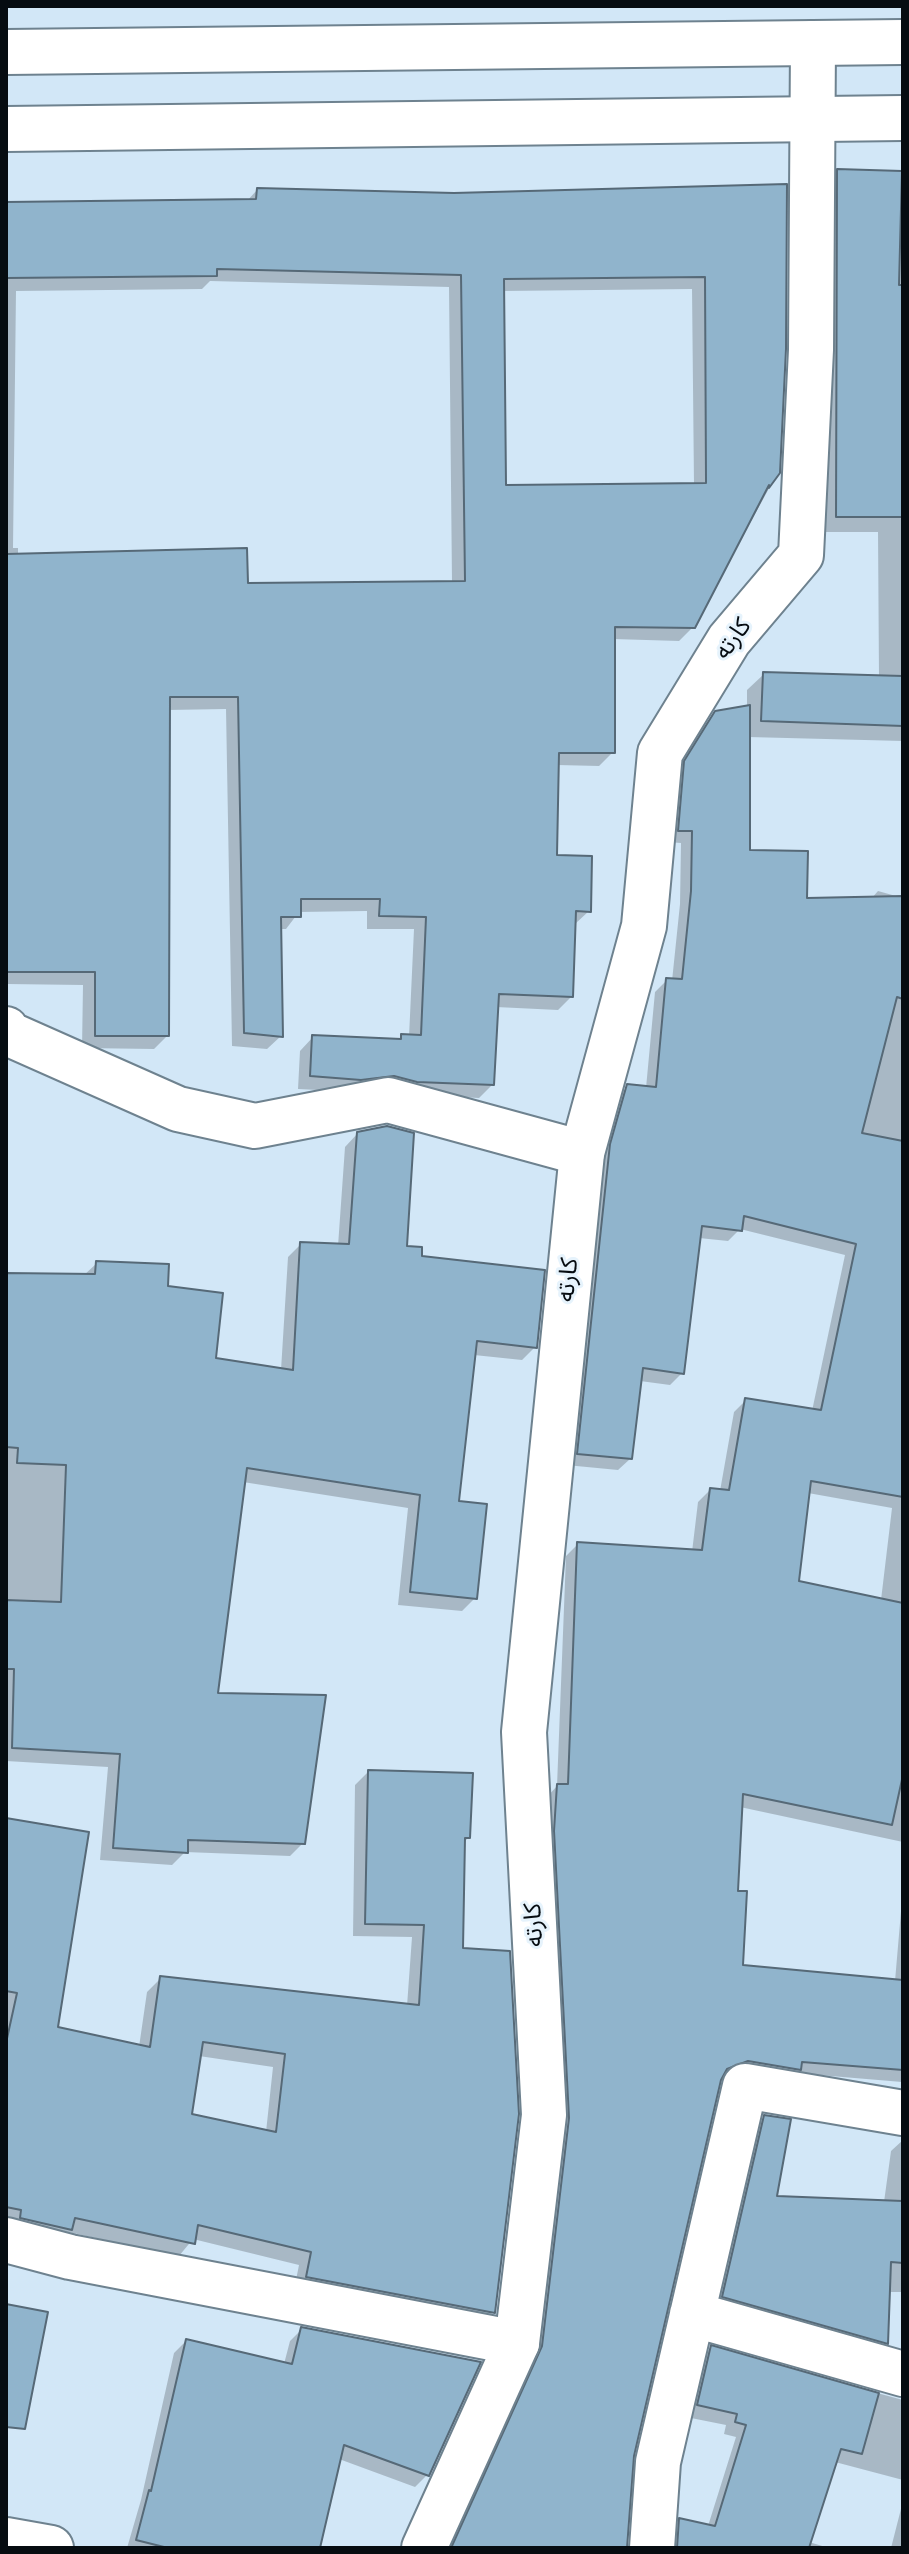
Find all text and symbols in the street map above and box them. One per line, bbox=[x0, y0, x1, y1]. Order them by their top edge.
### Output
street label: کارته bbox=[708, 613, 758, 665]
street label: کارته bbox=[551, 1257, 585, 1303]
street label: کارته bbox=[518, 1902, 550, 1948]

